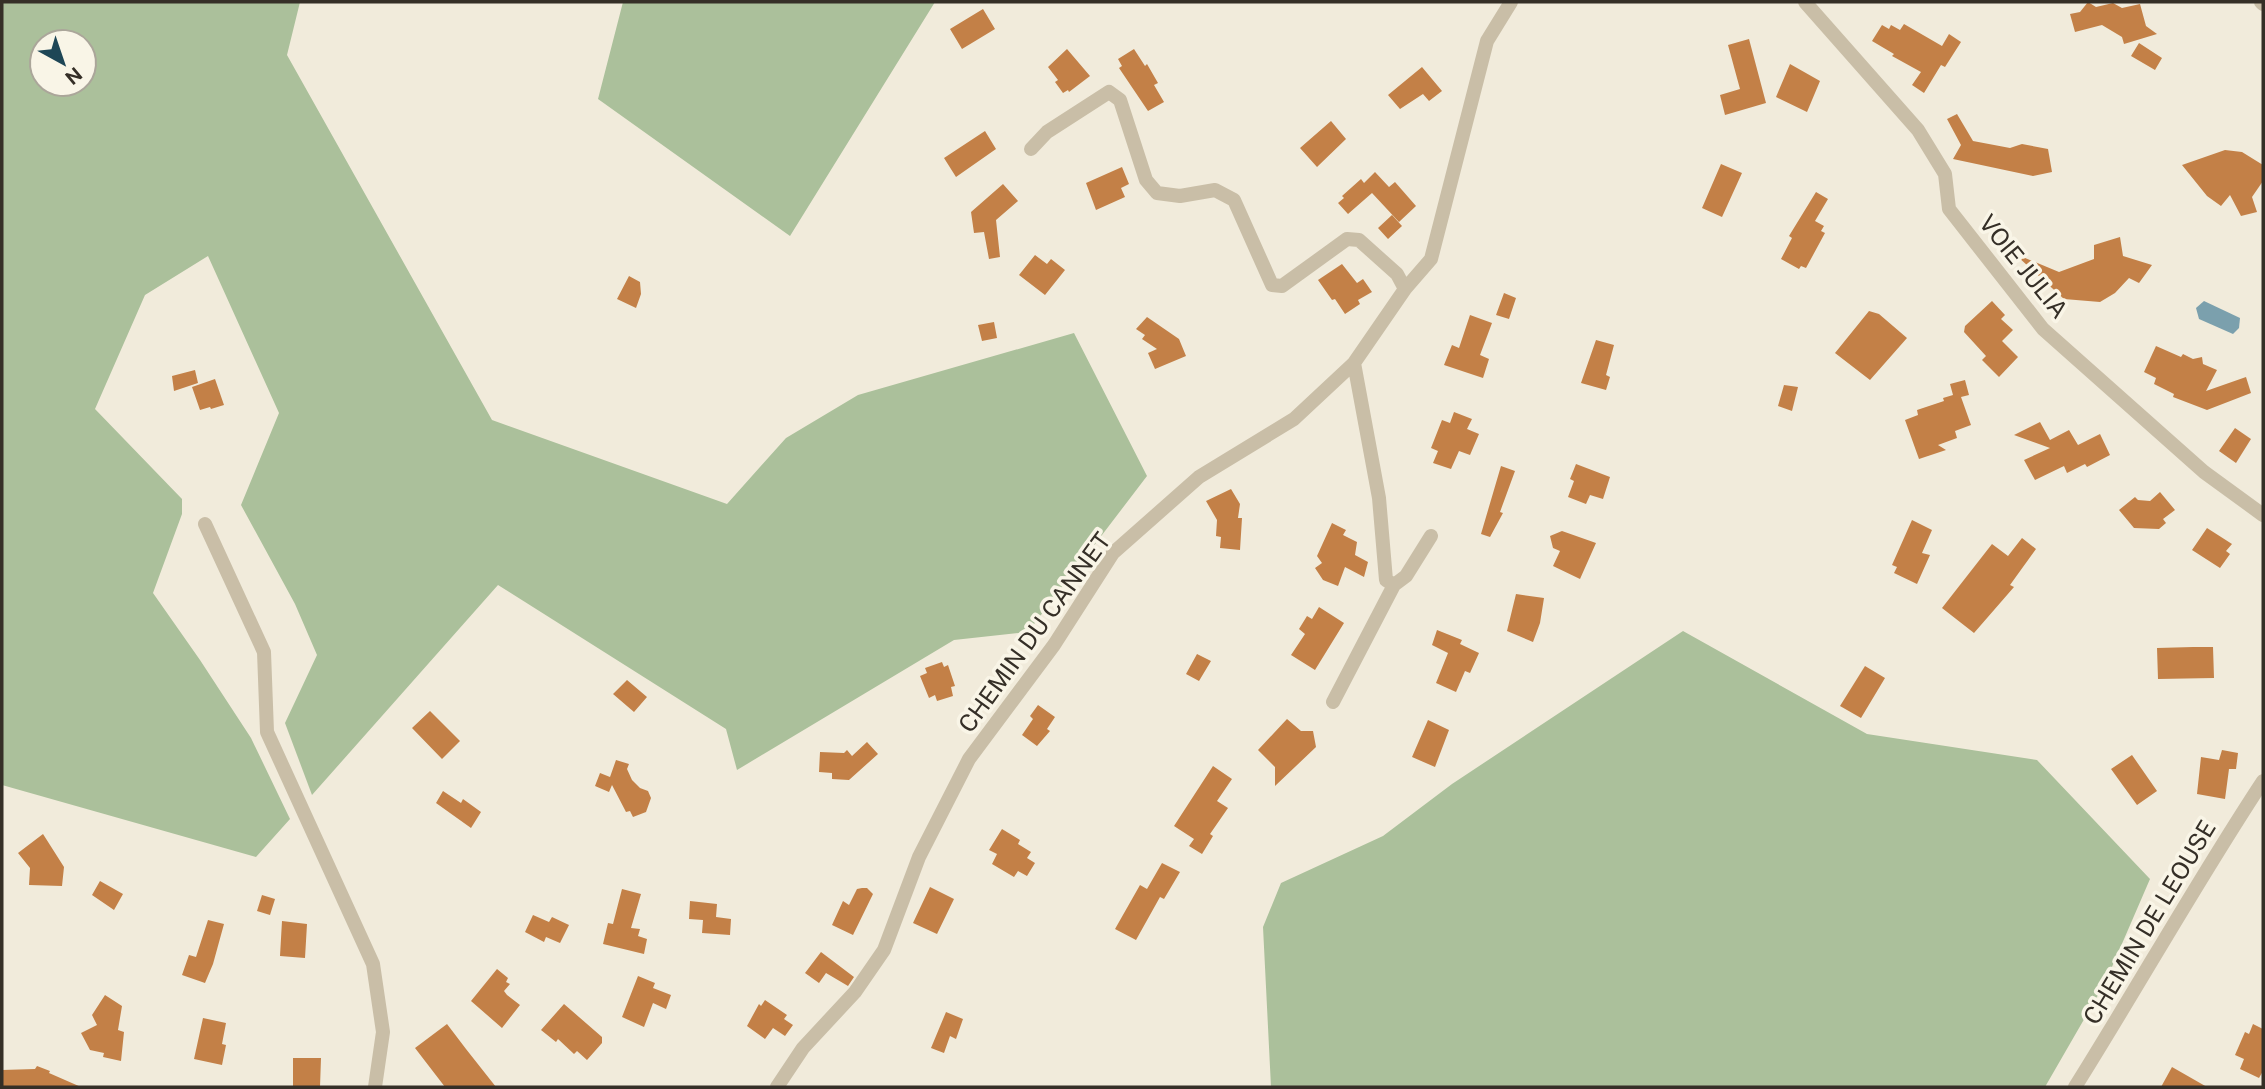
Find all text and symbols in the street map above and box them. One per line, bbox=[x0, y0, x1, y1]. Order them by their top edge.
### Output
north arrow bbox=[28, 28, 98, 98]
text: N bbox=[61, 63, 87, 89]
street label: VOIE JULIA bbox=[1974, 209, 2074, 323]
street label: CHEMIN DU CANNET bbox=[952, 527, 1116, 737]
street label: CHEMIN DE LEOUSE bbox=[2077, 815, 2221, 1029]

